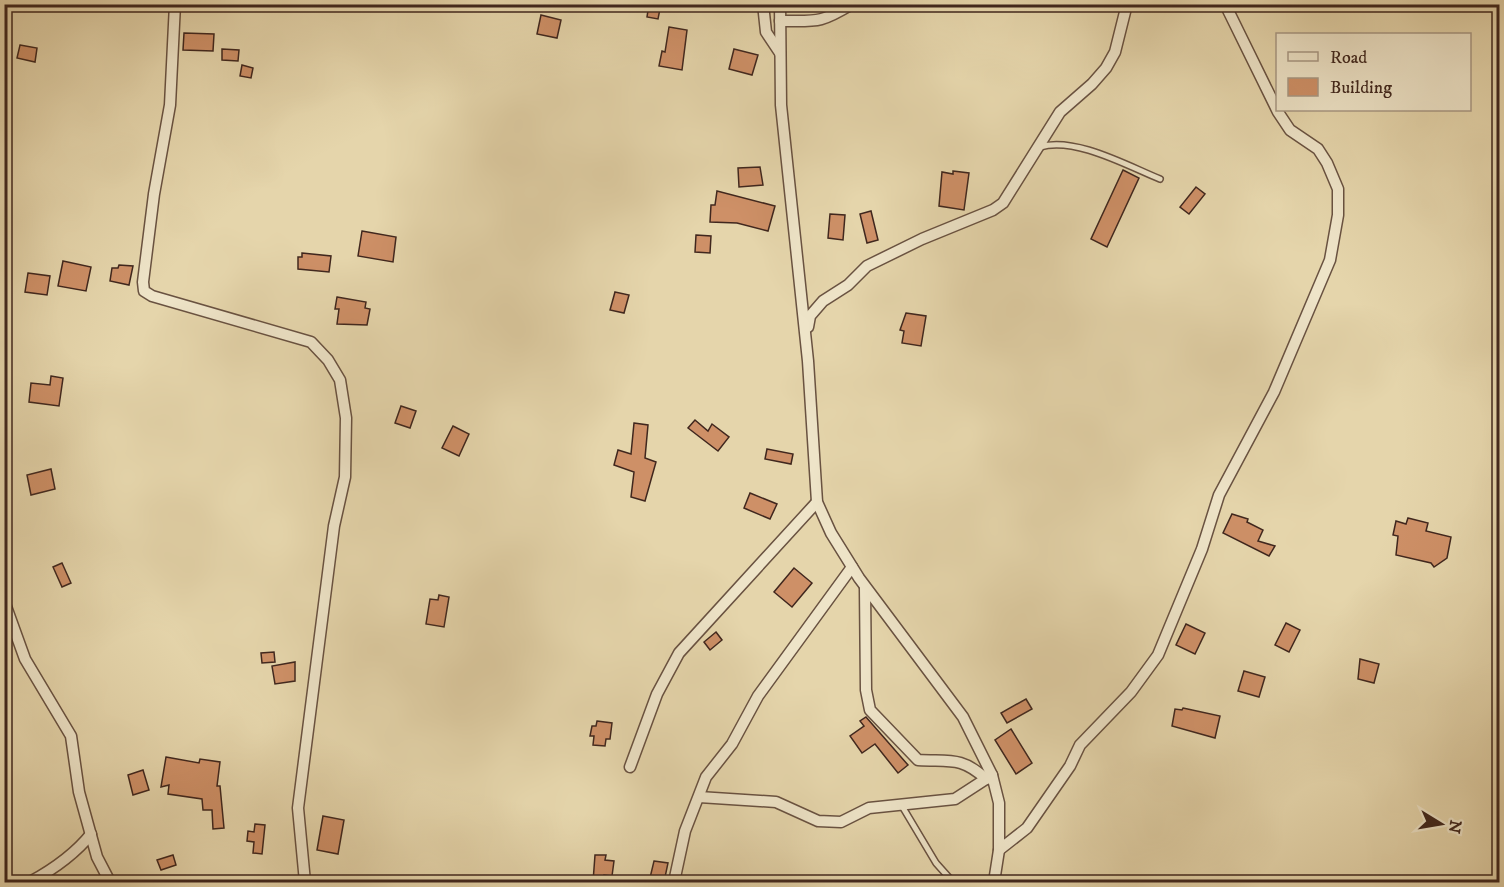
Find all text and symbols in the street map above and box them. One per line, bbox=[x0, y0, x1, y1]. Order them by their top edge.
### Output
legend bbox=[1276, 33, 1471, 111]
text: Road bbox=[1330, 47, 1367, 69]
text: Building bbox=[1330, 77, 1392, 99]
north arrow bbox=[1411, 794, 1471, 854]
text: N bbox=[1444, 818, 1466, 835]

